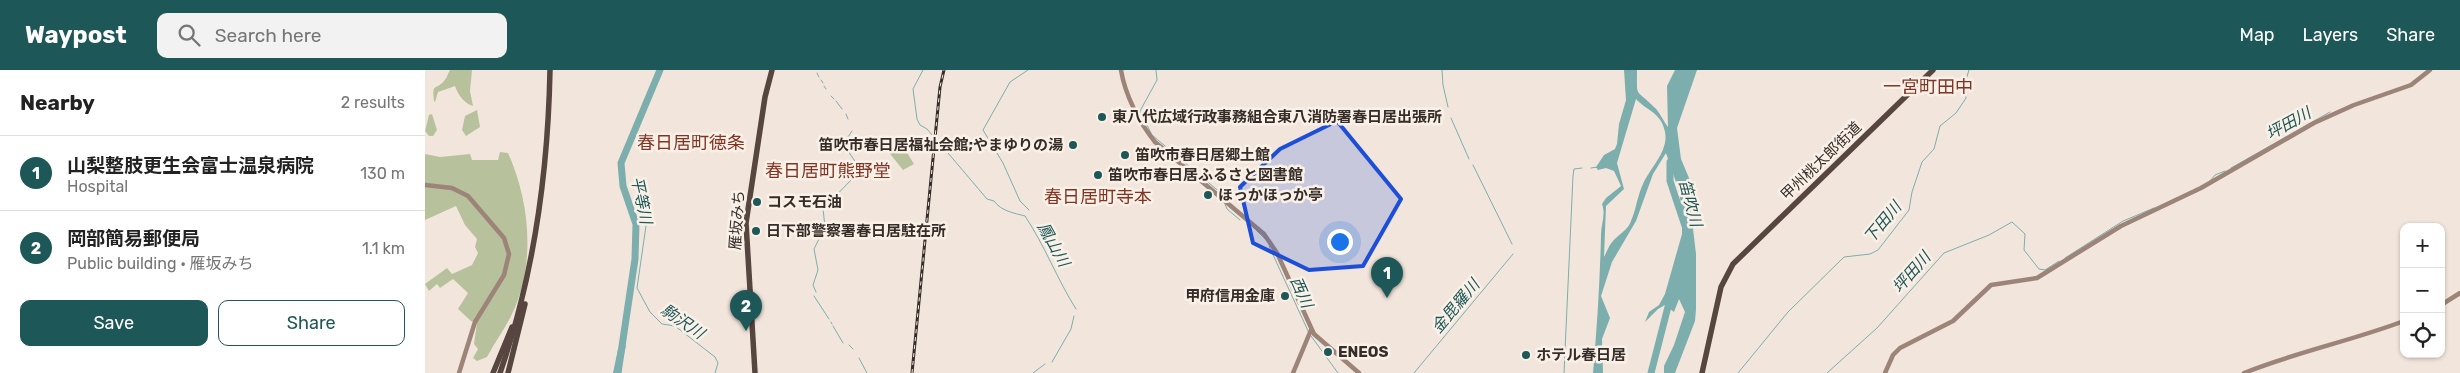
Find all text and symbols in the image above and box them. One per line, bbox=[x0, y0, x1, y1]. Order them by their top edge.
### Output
search box bbox=[157, 13, 507, 58]
text: Waypost bbox=[25, 21, 127, 49]
icon: search bbox=[175, 21, 203, 49]
text: Search here bbox=[215, 24, 321, 47]
text: Map bbox=[2240, 24, 2275, 46]
text: Layers bbox=[2303, 24, 2358, 46]
text: Share bbox=[2386, 24, 2435, 46]
district label: 一宮町田中 bbox=[1883, 76, 1973, 98]
text: Nearby bbox=[20, 90, 95, 115]
text: 2 results bbox=[341, 93, 405, 112]
water label: 坪田川 bbox=[2263, 103, 2316, 143]
place label: 東八代広域行政事務組合東八消防署春日居出張所 bbox=[1112, 108, 1442, 126]
marker: 東八代広域行政事務組合東八消防署春日居出張所 bbox=[1096, 111, 1108, 123]
street label: 甲州桃太郎街道 bbox=[1777, 118, 1865, 204]
district label: 春日居町徳条 bbox=[637, 132, 745, 154]
place label: 笛吹市春日居福祉会館;やまゆりの湯 bbox=[818, 136, 1063, 154]
marker: 笛吹市春日居福祉会館;やまゆりの湯 bbox=[1067, 139, 1079, 151]
place label: 笛吹市春日居郷土館 bbox=[1135, 146, 1270, 164]
marker: 笛吹市春日居郷土館 bbox=[1119, 149, 1131, 161]
text: 山梨整肢更生会富士温泉病院 bbox=[67, 154, 314, 177]
district label: 春日居町熊野堂 bbox=[765, 160, 891, 182]
text: 1 bbox=[32, 164, 40, 183]
text: 130 m bbox=[360, 164, 405, 183]
place label: 笛吹市春日居ふるさと図書館 bbox=[1108, 166, 1303, 184]
marker: 笛吹市春日居ふるさと図書館 bbox=[1092, 169, 1104, 181]
water label: 平等川 bbox=[627, 175, 656, 228]
text: Hospital bbox=[67, 177, 128, 196]
water label: 笛吹川 bbox=[1675, 177, 1706, 231]
district label: 春日居町寺本 bbox=[1044, 186, 1152, 208]
place label: ほっかほっか亭 bbox=[1218, 186, 1323, 204]
street label: 雁坂みち bbox=[726, 189, 748, 251]
marker: ほっかほっか亭 bbox=[1202, 189, 1214, 201]
place label: コスモ石油 bbox=[767, 193, 842, 211]
marker: コスモ石油 bbox=[751, 196, 763, 208]
water label: 下田川 bbox=[1860, 196, 1906, 247]
water label: 鳳山川 bbox=[1034, 219, 1074, 272]
place label: 日下部警察署春日居駐在所 bbox=[766, 222, 946, 240]
map controls bbox=[2400, 223, 2445, 358]
button: + bbox=[2400, 223, 2445, 268]
marker: 日下部警察署春日居駐在所 bbox=[750, 225, 762, 237]
text: 岡部簡易郵便局 bbox=[67, 227, 200, 250]
your location bbox=[1327, 229, 1353, 255]
text: 2 bbox=[31, 239, 41, 258]
text: 1.1 km bbox=[362, 239, 405, 258]
water label: 坪田川 bbox=[1888, 246, 1936, 297]
text: Public building · 雁坂みち bbox=[67, 254, 254, 273]
pin: 1 bbox=[1371, 257, 1403, 298]
button: − bbox=[2400, 268, 2445, 313]
water label: 西川 bbox=[1286, 274, 1318, 313]
water label: 金毘羅川 bbox=[1428, 274, 1485, 337]
place label: 甲府信用金庫 bbox=[1185, 287, 1275, 305]
pin: 2 bbox=[730, 290, 762, 331]
marker: 甲府信用金庫 bbox=[1279, 290, 1291, 302]
button: Save bbox=[20, 300, 208, 346]
button: Share bbox=[218, 300, 405, 346]
water label: 駒沢川 bbox=[658, 300, 710, 344]
button: locate bbox=[2400, 313, 2445, 358]
place label: ENEOS bbox=[1338, 343, 1389, 361]
marker: ENEOS bbox=[1322, 346, 1334, 358]
place label: ホテル春日居 bbox=[1536, 346, 1626, 364]
marker: ホテル春日居 bbox=[1520, 349, 1532, 361]

